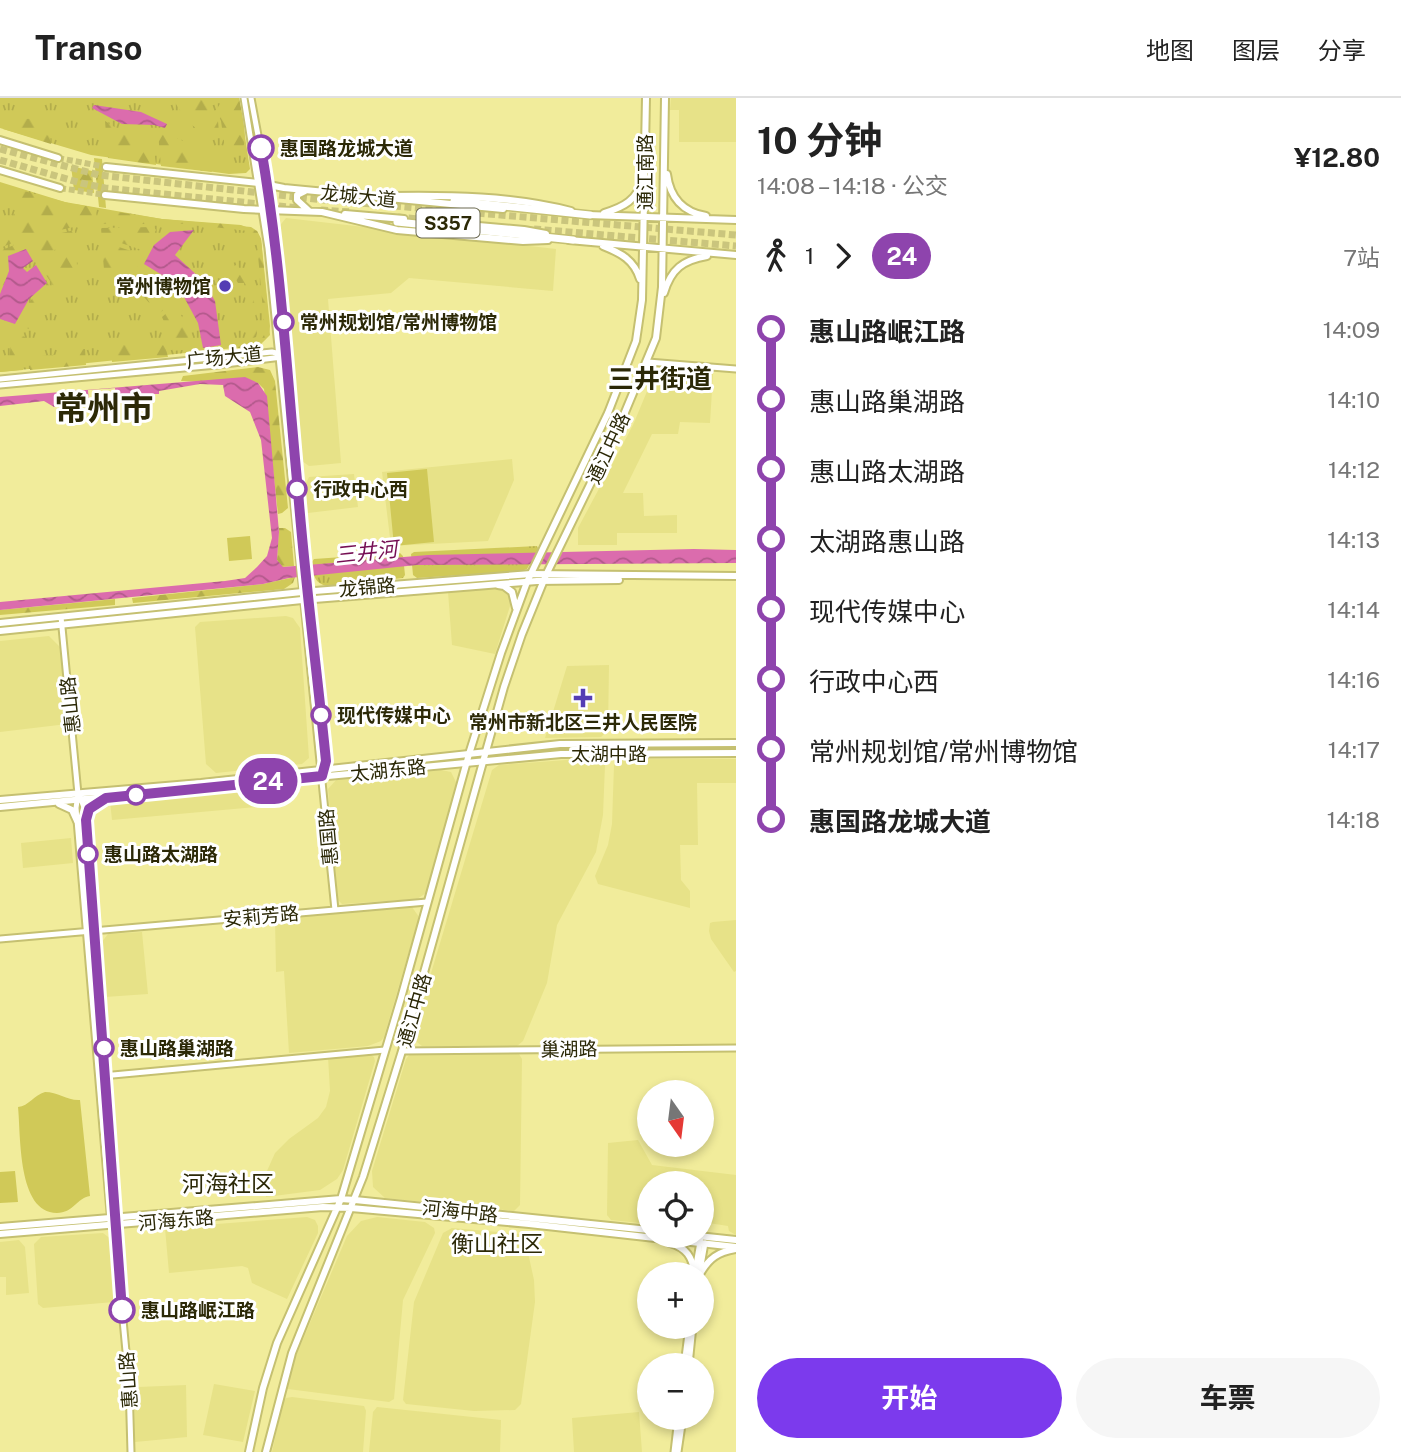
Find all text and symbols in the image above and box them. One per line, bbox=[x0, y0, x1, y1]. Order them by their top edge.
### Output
text: Transo bbox=[35, 29, 143, 67]
text: 地图 bbox=[1146, 36, 1194, 64]
text: 图层 bbox=[1232, 36, 1280, 64]
text: 分享 bbox=[1318, 36, 1366, 64]
text: 10 分钟 bbox=[757, 118, 882, 163]
street label: 通江南路 bbox=[634, 134, 656, 210]
marker: 惠国路龙城大道 bbox=[248, 135, 274, 161]
place label: 惠国路龙城大道 bbox=[280, 137, 413, 159]
text: ¥12.80 bbox=[1294, 142, 1380, 173]
text: 14:08 – 14:18 · 公交 bbox=[757, 172, 948, 199]
street label: 龙城大道 bbox=[319, 181, 397, 211]
road number: S357 bbox=[416, 208, 480, 238]
icon: walk bbox=[757, 237, 795, 275]
icon: forward bbox=[824, 237, 862, 275]
text: 1 bbox=[805, 242, 814, 269]
text: 24 bbox=[886, 242, 917, 270]
text: 7站 bbox=[1343, 244, 1380, 271]
place label: 常州博物馆 bbox=[116, 275, 211, 297]
marker: 常州博物馆 bbox=[217, 278, 233, 294]
place label: 常州规划馆/常州博物馆 bbox=[300, 311, 497, 333]
marker: 常州规划馆/常州博物馆 bbox=[274, 312, 294, 332]
text: 惠山路岷江路 bbox=[809, 316, 965, 347]
text: 14:09 bbox=[1323, 316, 1380, 343]
street label: 广场大道 bbox=[185, 342, 263, 372]
district label: 三井街道 bbox=[608, 363, 712, 394]
text: 惠山路巢湖路 bbox=[809, 386, 965, 417]
text: 14:10 bbox=[1328, 386, 1380, 413]
district label: 常州市 bbox=[55, 389, 154, 427]
street label: 通江中路 bbox=[582, 409, 634, 487]
text: 惠山路太湖路 bbox=[809, 456, 965, 487]
text: 14:12 bbox=[1328, 456, 1380, 483]
place label: 行政中心西 bbox=[313, 478, 408, 500]
marker: 行政中心西 bbox=[287, 479, 307, 499]
text: 太湖路惠山路 bbox=[809, 526, 965, 557]
text: 14:13 bbox=[1327, 526, 1380, 553]
water label: 三井河 bbox=[333, 536, 403, 568]
street label: 龙锦路 bbox=[338, 574, 396, 600]
text: 现代传媒中心 bbox=[809, 596, 965, 627]
text: 14:14 bbox=[1327, 596, 1380, 623]
text: 行政中心西 bbox=[809, 666, 939, 697]
text: 14:16 bbox=[1327, 666, 1380, 693]
street label: 惠山路 bbox=[56, 675, 84, 735]
marker: 常州市新北区三井人民医院 bbox=[573, 688, 593, 708]
place label: 现代传媒中心 bbox=[337, 704, 451, 726]
marker: 现代传媒中心 bbox=[311, 705, 331, 725]
place label: 常州市新北区三井人民医院 bbox=[469, 711, 697, 733]
text: 常州规划馆/常州博物馆 bbox=[809, 736, 1078, 767]
text: 14:17 bbox=[1328, 736, 1380, 763]
street label: 太湖中路 bbox=[571, 743, 647, 765]
street label: 太湖东路 bbox=[349, 755, 427, 785]
line badge: 24 bbox=[236, 758, 300, 804]
text: 24 bbox=[253, 767, 283, 795]
unlabelled marker bbox=[126, 785, 146, 805]
text: 惠国路龙城大道 bbox=[809, 806, 991, 837]
text: 14:18 bbox=[1327, 806, 1380, 833]
street label: 惠国路 bbox=[315, 808, 341, 866]
place label: 惠山路太湖路 bbox=[104, 843, 218, 865]
marker: 惠山路太湖路 bbox=[78, 844, 98, 864]
street label: 安莉芳路 bbox=[222, 902, 300, 930]
street label: 通江中路 bbox=[393, 970, 435, 1050]
place label: 惠山路巢湖路 bbox=[120, 1037, 234, 1059]
marker: 惠山路巢湖路 bbox=[94, 1038, 114, 1058]
street label: 巢湖路 bbox=[540, 1038, 598, 1060]
north arrow bbox=[637, 1080, 714, 1157]
map controls bbox=[637, 1080, 714, 1430]
district label: 河海社区 bbox=[182, 1170, 274, 1197]
button: locate bbox=[637, 1171, 714, 1248]
street label: 河海中路 bbox=[421, 1196, 499, 1226]
street label: 河海东路 bbox=[137, 1206, 215, 1234]
district label: 衡山社区 bbox=[451, 1230, 543, 1257]
button: + bbox=[637, 1262, 714, 1339]
marker: 惠山路岷江路 bbox=[109, 1297, 135, 1323]
place label: 惠山路岷江路 bbox=[141, 1299, 255, 1321]
street label: 惠山路 bbox=[115, 1351, 141, 1409]
button: − bbox=[637, 1353, 714, 1430]
button: 开始 bbox=[757, 1358, 1062, 1438]
button: 车票 bbox=[1076, 1358, 1380, 1438]

